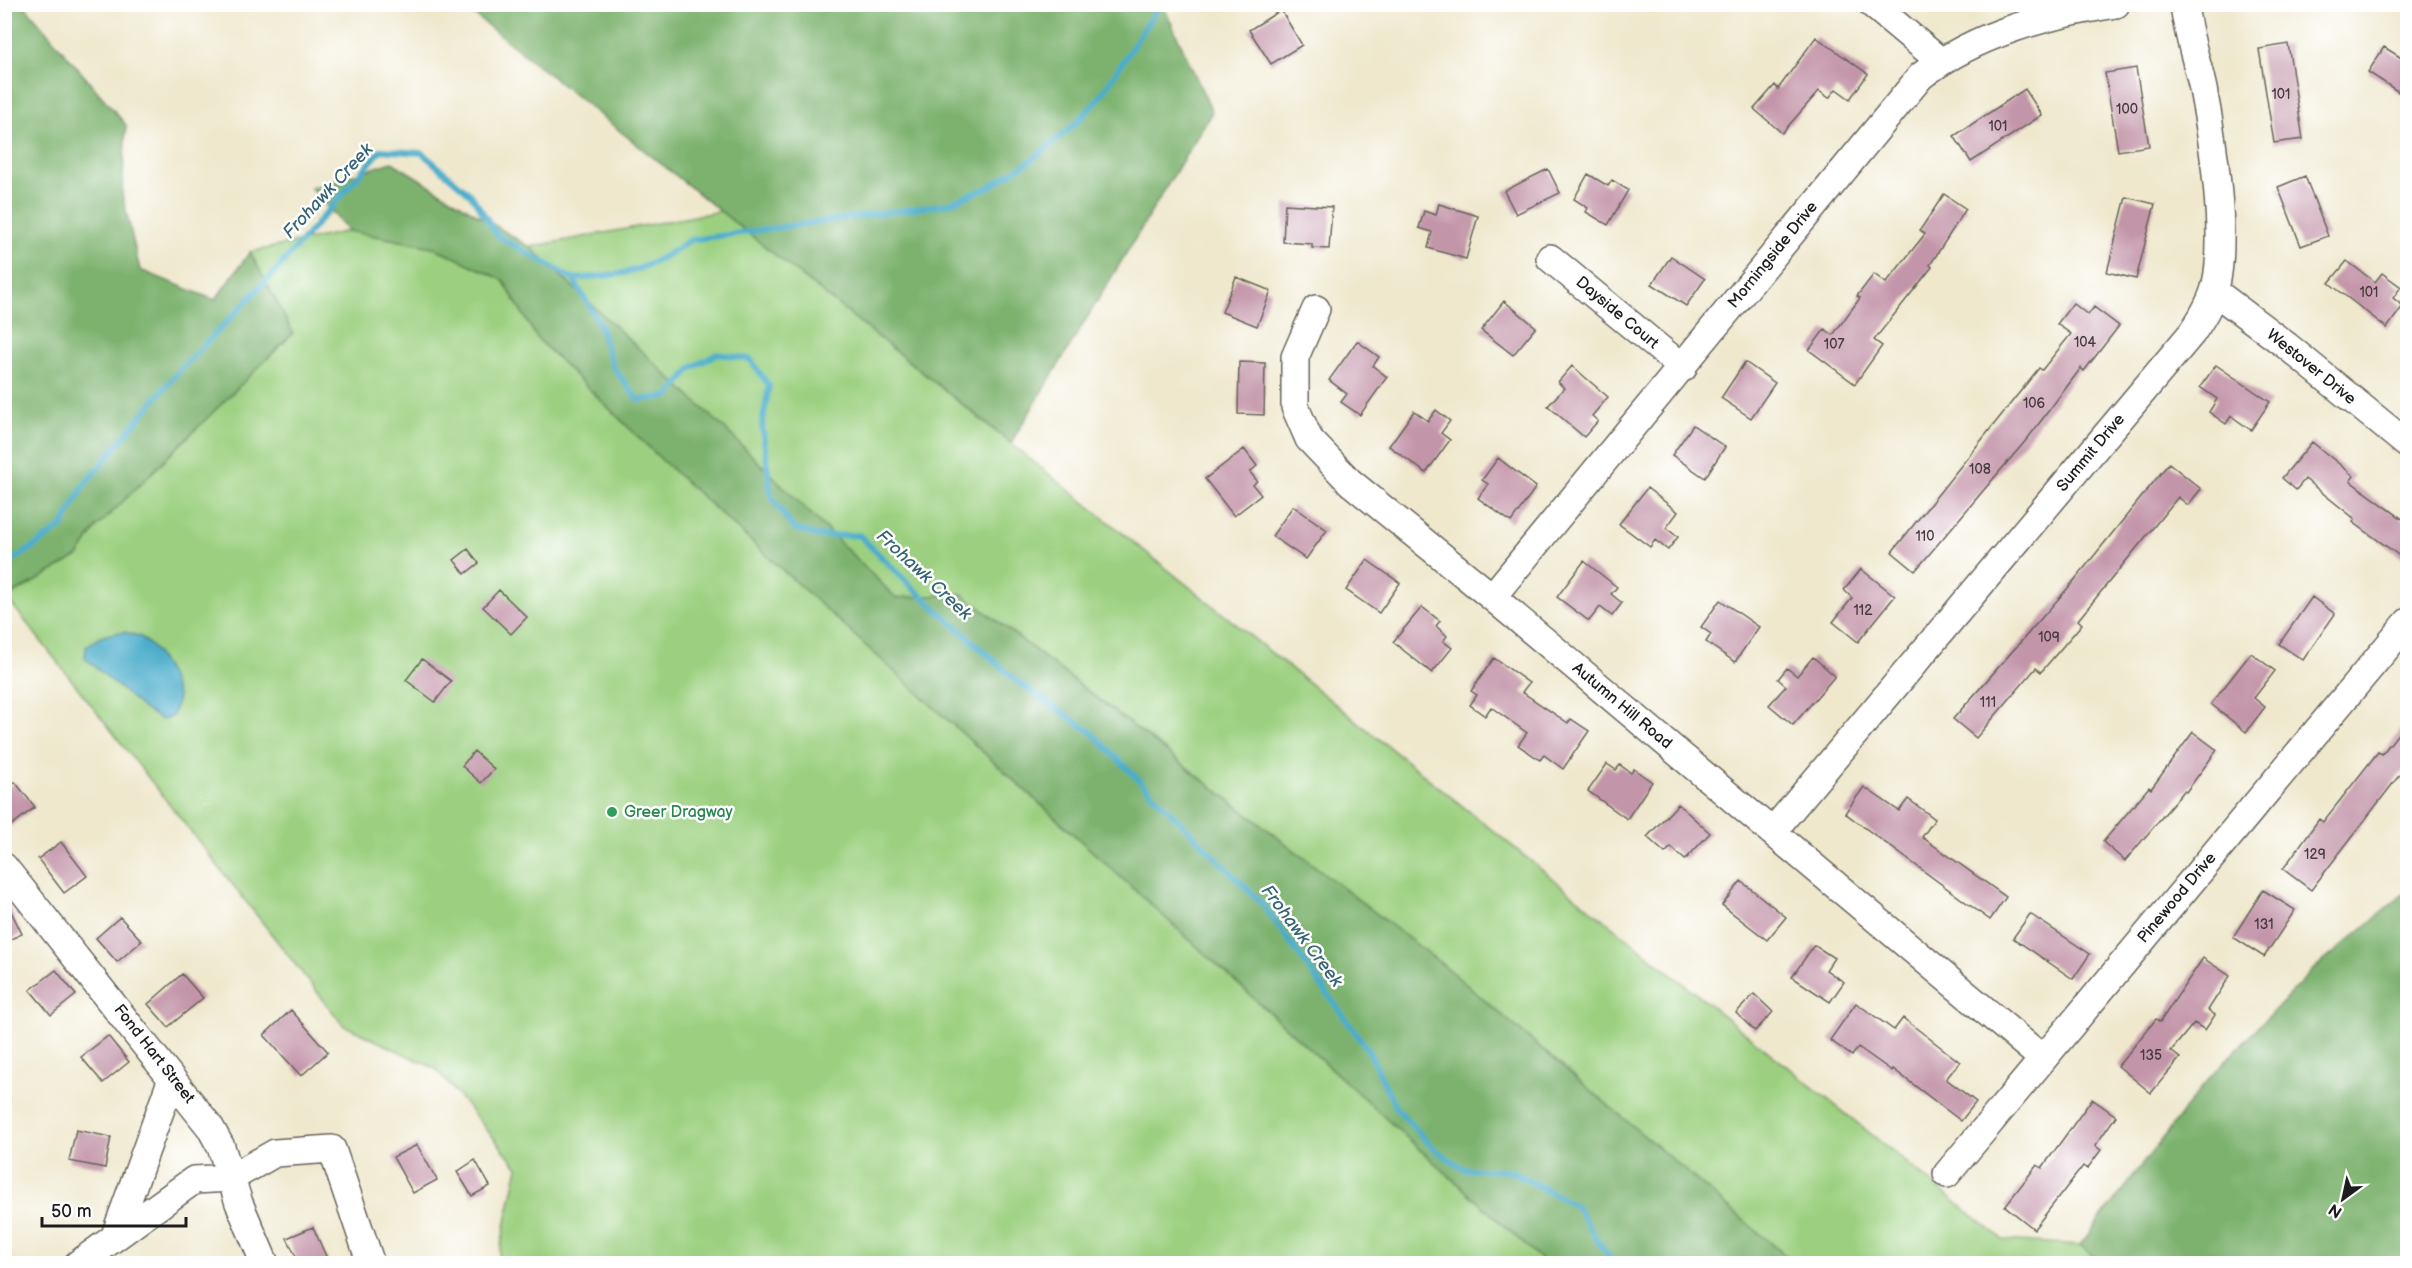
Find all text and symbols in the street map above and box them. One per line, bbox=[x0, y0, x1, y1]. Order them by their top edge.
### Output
house number: 101 bbox=[2271, 86, 2291, 103]
house number: 100 bbox=[2116, 101, 2138, 118]
house number: 101 bbox=[1988, 118, 2008, 135]
water label: Frohawk Creek bbox=[279, 138, 378, 243]
street label: Morningside Drive bbox=[1724, 197, 1822, 312]
street label: Dayside Court bbox=[1572, 273, 1662, 353]
house number: 101 bbox=[2359, 284, 2379, 301]
street label: Westover Drive bbox=[2263, 325, 2360, 409]
house number: 104 bbox=[2074, 334, 2097, 351]
house number: 107 bbox=[1824, 336, 1844, 353]
house number: 106 bbox=[2023, 395, 2046, 412]
street label: Summit Drive bbox=[2053, 410, 2129, 496]
house number: 108 bbox=[1969, 461, 1991, 478]
water label: Frohawk Creek bbox=[872, 526, 977, 625]
house number: 110 bbox=[1915, 528, 1935, 545]
house number: 112 bbox=[1853, 602, 1873, 619]
house number: 109 bbox=[2038, 629, 2060, 646]
street label: Autumn Hill Road bbox=[1568, 659, 1676, 753]
house number: 111 bbox=[1980, 694, 1996, 711]
place label: Greer Dragway bbox=[624, 803, 734, 822]
marker: Greer Dragway bbox=[605, 805, 619, 819]
house number: 129 bbox=[2304, 846, 2326, 863]
street label: Pinewood Drive bbox=[2134, 849, 2221, 947]
water label: Frohawk Creek bbox=[1257, 881, 1348, 992]
house number: 131 bbox=[2254, 916, 2274, 933]
street label: Fond Hart Street bbox=[110, 1001, 199, 1107]
house number: 135 bbox=[2140, 1047, 2162, 1064]
north arrow bbox=[2313, 1169, 2373, 1229]
scale bar bbox=[42, 1190, 186, 1228]
text: N bbox=[2325, 1199, 2346, 1222]
text: 50 m bbox=[51, 1201, 92, 1222]

